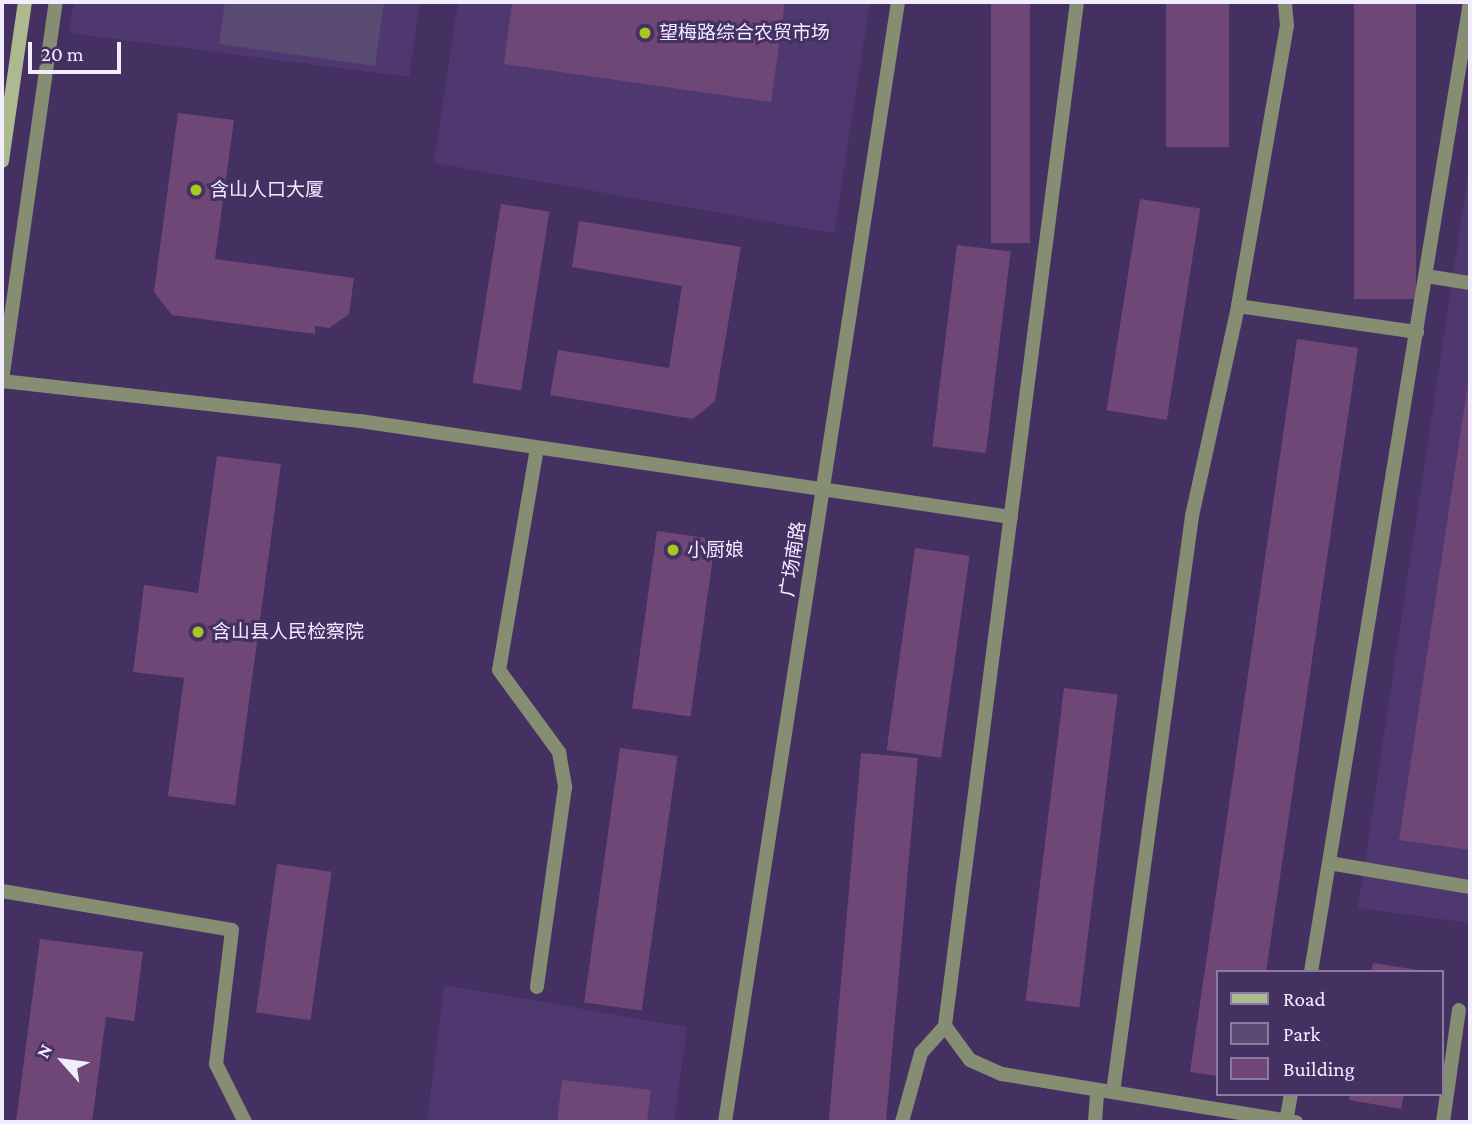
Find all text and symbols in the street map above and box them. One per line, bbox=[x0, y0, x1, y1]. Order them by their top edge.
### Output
place label: 望梅路综合农贸市场 bbox=[659, 22, 830, 44]
marker: 望梅路综合农贸市场 bbox=[637, 25, 653, 41]
scale bar bbox=[32, 28, 124, 72]
text: 20 m bbox=[41, 42, 84, 66]
place label: 含山人口大厦 bbox=[210, 179, 324, 201]
marker: 含山人口大厦 bbox=[188, 182, 204, 198]
street label: 广场南路 bbox=[776, 520, 810, 598]
place label: 小厨娘 bbox=[687, 539, 744, 561]
marker: 小厨娘 bbox=[665, 542, 681, 558]
place label: 含山县人民检察院 bbox=[212, 621, 364, 643]
marker: 含山县人民检察院 bbox=[190, 624, 206, 640]
legend bbox=[1216, 970, 1444, 1096]
text: Road bbox=[1283, 987, 1326, 1011]
text: Park bbox=[1283, 1022, 1320, 1046]
north arrow bbox=[28, 1026, 98, 1096]
text: N bbox=[32, 1040, 56, 1062]
text: Building bbox=[1283, 1057, 1355, 1081]

